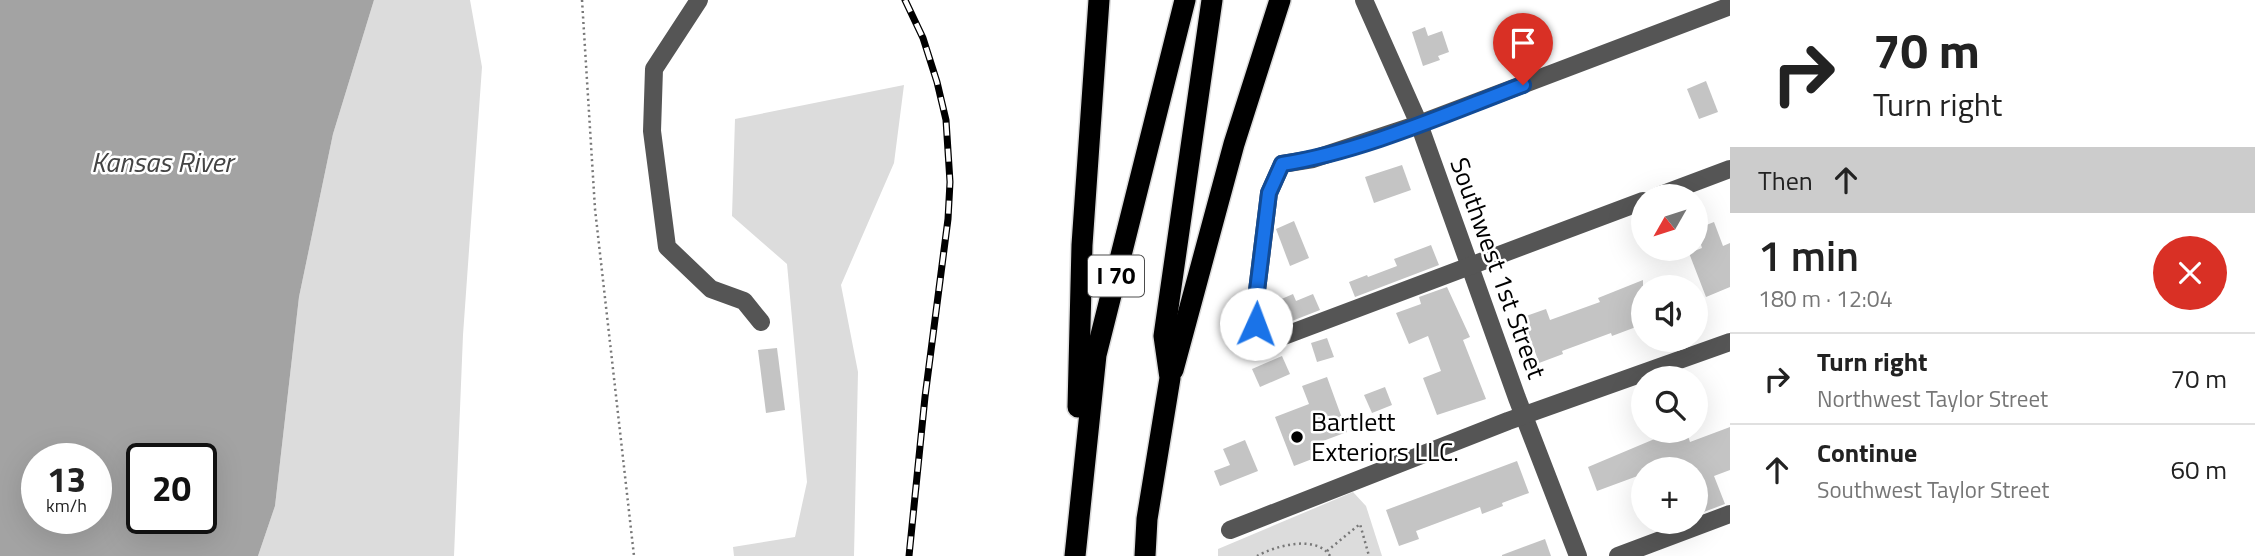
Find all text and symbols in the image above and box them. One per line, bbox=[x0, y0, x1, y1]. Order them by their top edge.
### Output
text: 70 m bbox=[1873, 12, 1980, 87]
pin bbox=[1493, 13, 1553, 85]
icon: arrive bbox=[1504, 24, 1542, 62]
icon: right bbox=[1758, 28, 1849, 119]
text: Turn right bbox=[1873, 80, 2002, 128]
water label: Kansas River bbox=[91, 140, 236, 183]
street label: Southwest 1st Street bbox=[1440, 152, 1557, 384]
text: Then bbox=[1758, 161, 1813, 200]
icon: ahead bbox=[1827, 161, 1865, 199]
north arrow bbox=[1631, 184, 1708, 261]
map controls bbox=[1631, 184, 1708, 534]
text: 1 min bbox=[1758, 223, 1859, 287]
button: close bbox=[2153, 236, 2227, 310]
road number: I 70 bbox=[1088, 256, 1144, 296]
button: sound bbox=[1631, 275, 1708, 352]
text: 180 m · 12:04 bbox=[1758, 281, 1893, 316]
position arrow bbox=[1219, 287, 1293, 361]
text: Turn right bbox=[1817, 342, 1928, 381]
text: 70 m bbox=[2170, 359, 2227, 398]
icon: right bbox=[1758, 360, 1796, 398]
button: search bbox=[1631, 366, 1708, 443]
text: Northwest Taylor Street bbox=[1817, 381, 2048, 416]
place label: Bartlett Exteriors LLC. bbox=[1311, 402, 1459, 471]
marker: Bartlett Exteriors LLC. bbox=[1289, 429, 1305, 445]
text: Continue bbox=[1817, 433, 1917, 472]
speed limit sign: 20 bbox=[126, 443, 217, 534]
text: 60 m bbox=[2170, 450, 2227, 489]
icon: ahead bbox=[1758, 451, 1796, 489]
text: 13 bbox=[47, 452, 86, 506]
button: + bbox=[1631, 457, 1708, 534]
text: Southwest Taylor Street bbox=[1817, 472, 2049, 507]
text: km/h bbox=[46, 492, 87, 519]

